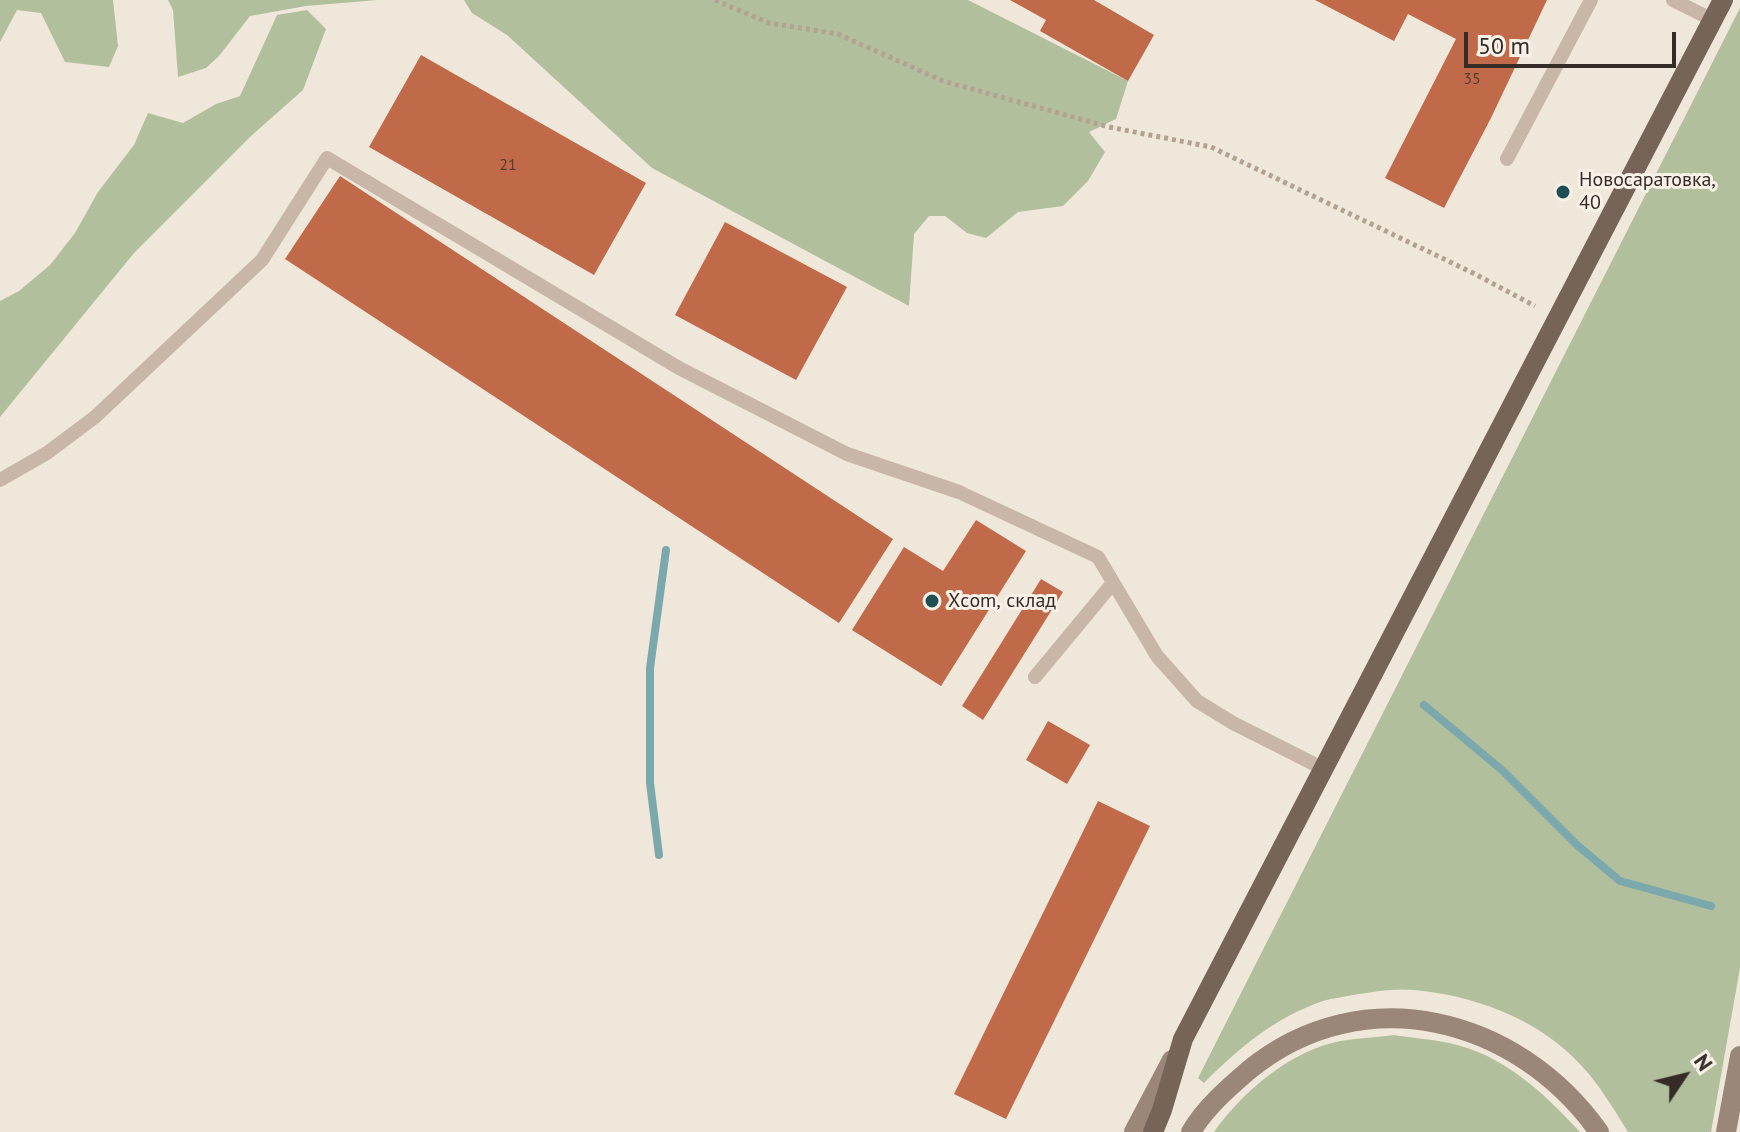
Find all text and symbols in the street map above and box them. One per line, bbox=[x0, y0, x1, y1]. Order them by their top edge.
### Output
scale bar bbox=[1468, 16, 1680, 66]
text: 50 m bbox=[1478, 30, 1530, 61]
house number: 35 bbox=[1463, 69, 1481, 89]
house number: 21 bbox=[499, 155, 517, 175]
place label: Новосаратовка, 40 bbox=[1579, 168, 1716, 215]
marker: Новосаратовка, 40 bbox=[1554, 183, 1572, 201]
place label: Xсom, склад bbox=[948, 589, 1056, 613]
marker: Xсom, склад bbox=[923, 592, 941, 610]
north arrow bbox=[1644, 1036, 1724, 1116]
text: N bbox=[1688, 1048, 1719, 1076]

